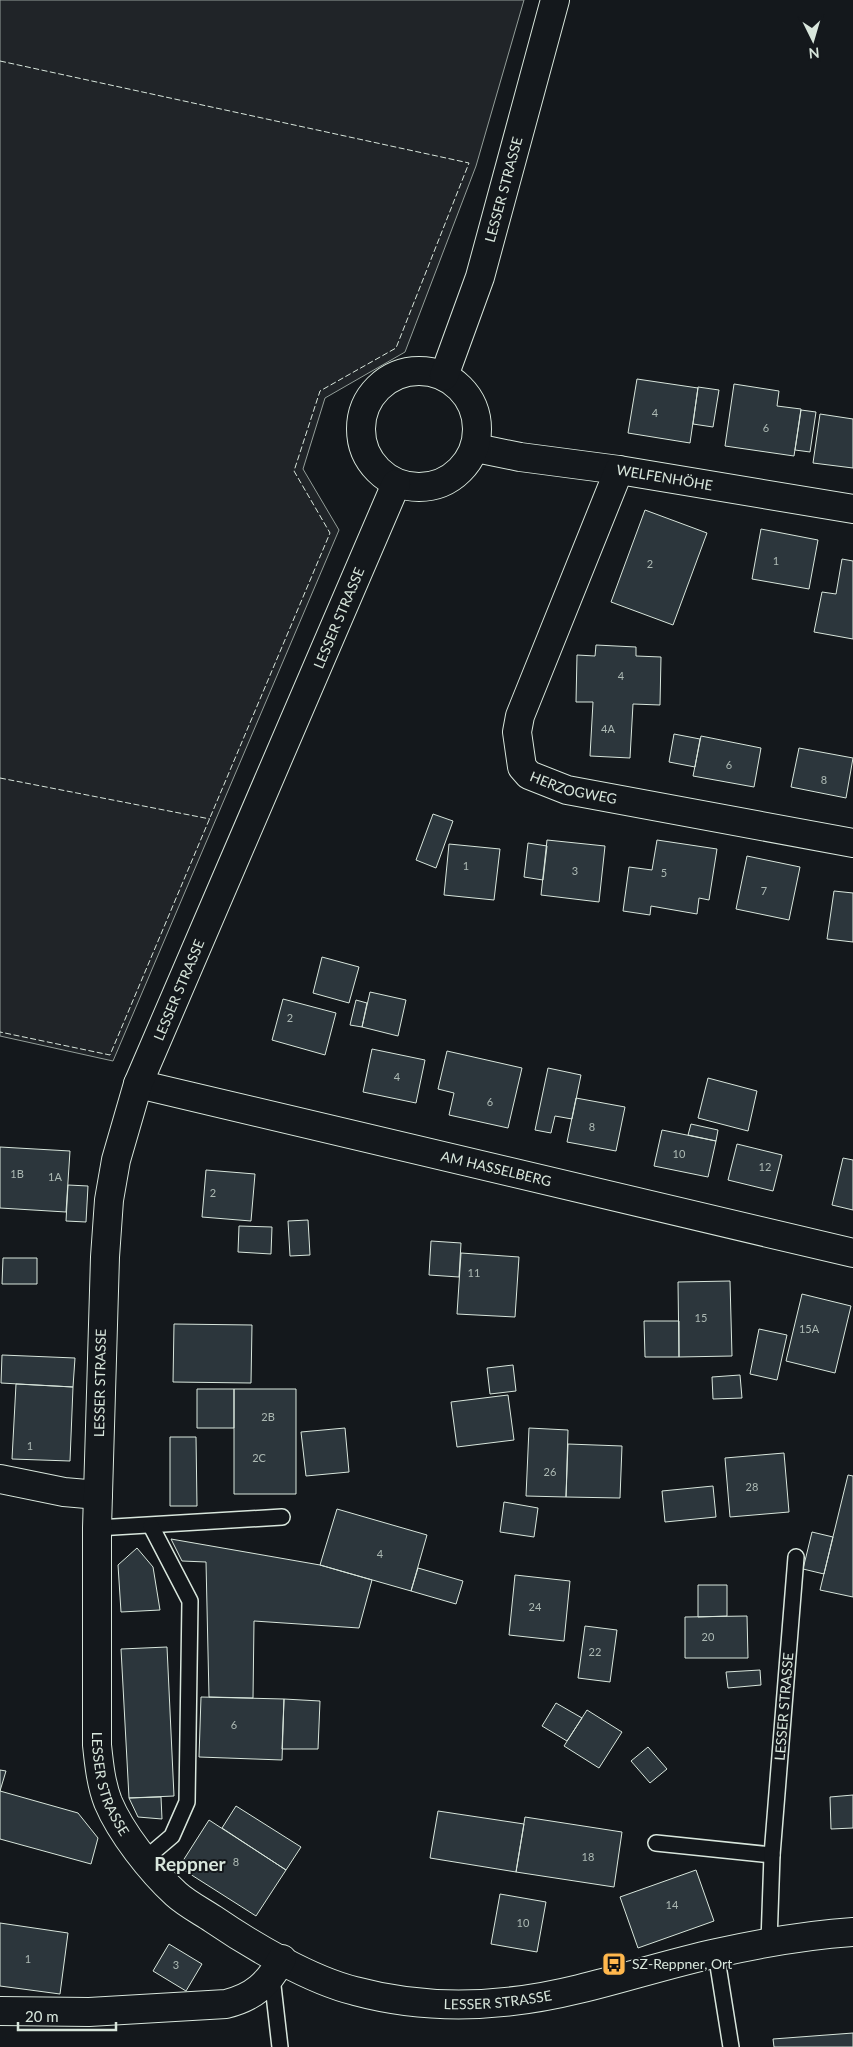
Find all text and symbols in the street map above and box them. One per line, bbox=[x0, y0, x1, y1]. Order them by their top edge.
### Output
north arrow bbox=[788, 15, 838, 65]
text: N bbox=[808, 45, 820, 62]
street label: LESSER STRASSE bbox=[481, 135, 526, 244]
house number: 4 bbox=[652, 406, 659, 419]
house number: 6 bbox=[763, 421, 769, 434]
street label: WELFENHÖHE bbox=[615, 461, 714, 493]
house number: 1 bbox=[773, 554, 779, 567]
house number: 2 bbox=[647, 557, 653, 570]
street label: LESSER STRASSE bbox=[310, 565, 368, 671]
house number: 4 bbox=[618, 669, 625, 682]
house number: 4A bbox=[601, 722, 615, 735]
house number: 6 bbox=[726, 758, 732, 771]
street label: HERZOGWEG bbox=[528, 767, 618, 807]
house number: 8 bbox=[821, 773, 827, 786]
house number: 1 bbox=[463, 859, 469, 872]
house number: 3 bbox=[572, 864, 578, 877]
house number: 5 bbox=[661, 866, 667, 879]
house number: 7 bbox=[761, 884, 767, 897]
street label: LESSER STRASSE bbox=[150, 937, 208, 1043]
house number: 2 bbox=[287, 1011, 293, 1024]
house number: 4 bbox=[394, 1070, 401, 1083]
house number: 6 bbox=[487, 1095, 493, 1108]
house number: 8 bbox=[589, 1120, 595, 1133]
street label: AM HASSELBERG bbox=[439, 1147, 553, 1189]
house number: 10 bbox=[673, 1147, 686, 1160]
house number: 12 bbox=[759, 1160, 771, 1173]
house number: 1B bbox=[10, 1167, 24, 1180]
house number: 1A bbox=[48, 1170, 62, 1183]
house number: 2 bbox=[210, 1186, 216, 1199]
house number: 11 bbox=[468, 1266, 480, 1279]
house number: 15 bbox=[695, 1311, 707, 1324]
house number: 15A bbox=[799, 1322, 820, 1335]
street label: LESSER STRASSE bbox=[90, 1329, 109, 1437]
house number: 2B bbox=[261, 1410, 275, 1423]
house number: 1 bbox=[27, 1439, 33, 1452]
house number: 2C bbox=[252, 1451, 267, 1464]
house number: 26 bbox=[544, 1465, 556, 1478]
house number: 28 bbox=[746, 1480, 758, 1493]
house number: 4 bbox=[377, 1547, 384, 1560]
house number: 24 bbox=[529, 1600, 542, 1613]
house number: 20 bbox=[702, 1630, 715, 1643]
house number: 22 bbox=[589, 1645, 601, 1658]
street label: LESSER STRASSE bbox=[771, 1652, 796, 1761]
house number: 6 bbox=[231, 1718, 237, 1731]
street label: LESSER STRASSE bbox=[89, 1732, 133, 1839]
house number: 18 bbox=[582, 1850, 594, 1863]
district label: Reppner bbox=[154, 1852, 227, 1875]
house number: 8 bbox=[233, 1855, 239, 1868]
house number: 14 bbox=[666, 1898, 679, 1911]
house number: 10 bbox=[517, 1916, 530, 1929]
bus stop icon: SZ-Reppner, Ort bbox=[601, 1951, 627, 1977]
house number: 1 bbox=[25, 1952, 31, 1965]
place label: SZ-Reppner, Ort bbox=[632, 1955, 732, 1972]
house number: 3 bbox=[173, 1958, 179, 1971]
street label: LESSER STRASSE bbox=[443, 1986, 553, 2012]
scale bar bbox=[18, 2000, 115, 2032]
text: 20 m bbox=[25, 2007, 59, 2025]

